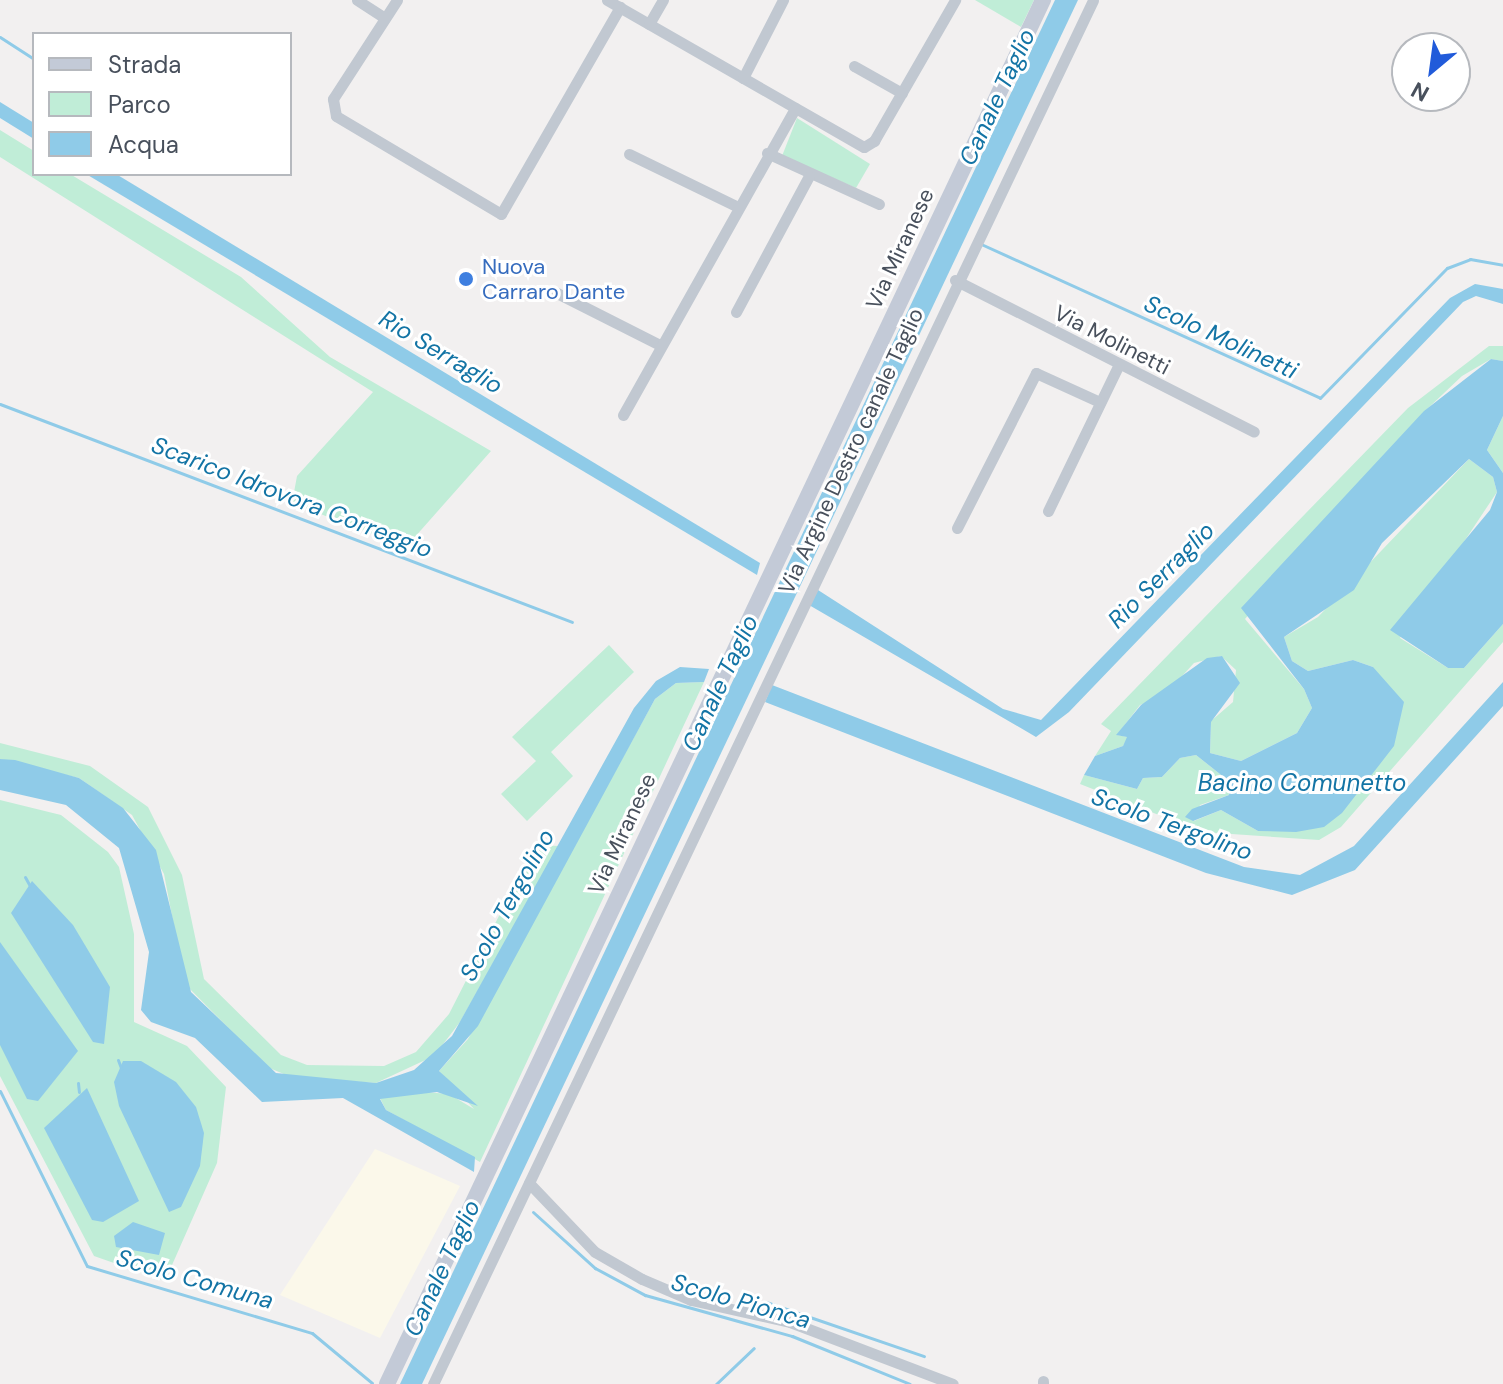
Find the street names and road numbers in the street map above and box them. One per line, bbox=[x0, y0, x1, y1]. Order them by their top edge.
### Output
street label: Via Miranese bbox=[860, 184, 940, 314]
street label: Via Molinetti bbox=[1050, 299, 1174, 381]
street label: Via Argine Destro canale Taglio bbox=[773, 304, 929, 598]
street label: Via Miranese bbox=[582, 769, 662, 899]

